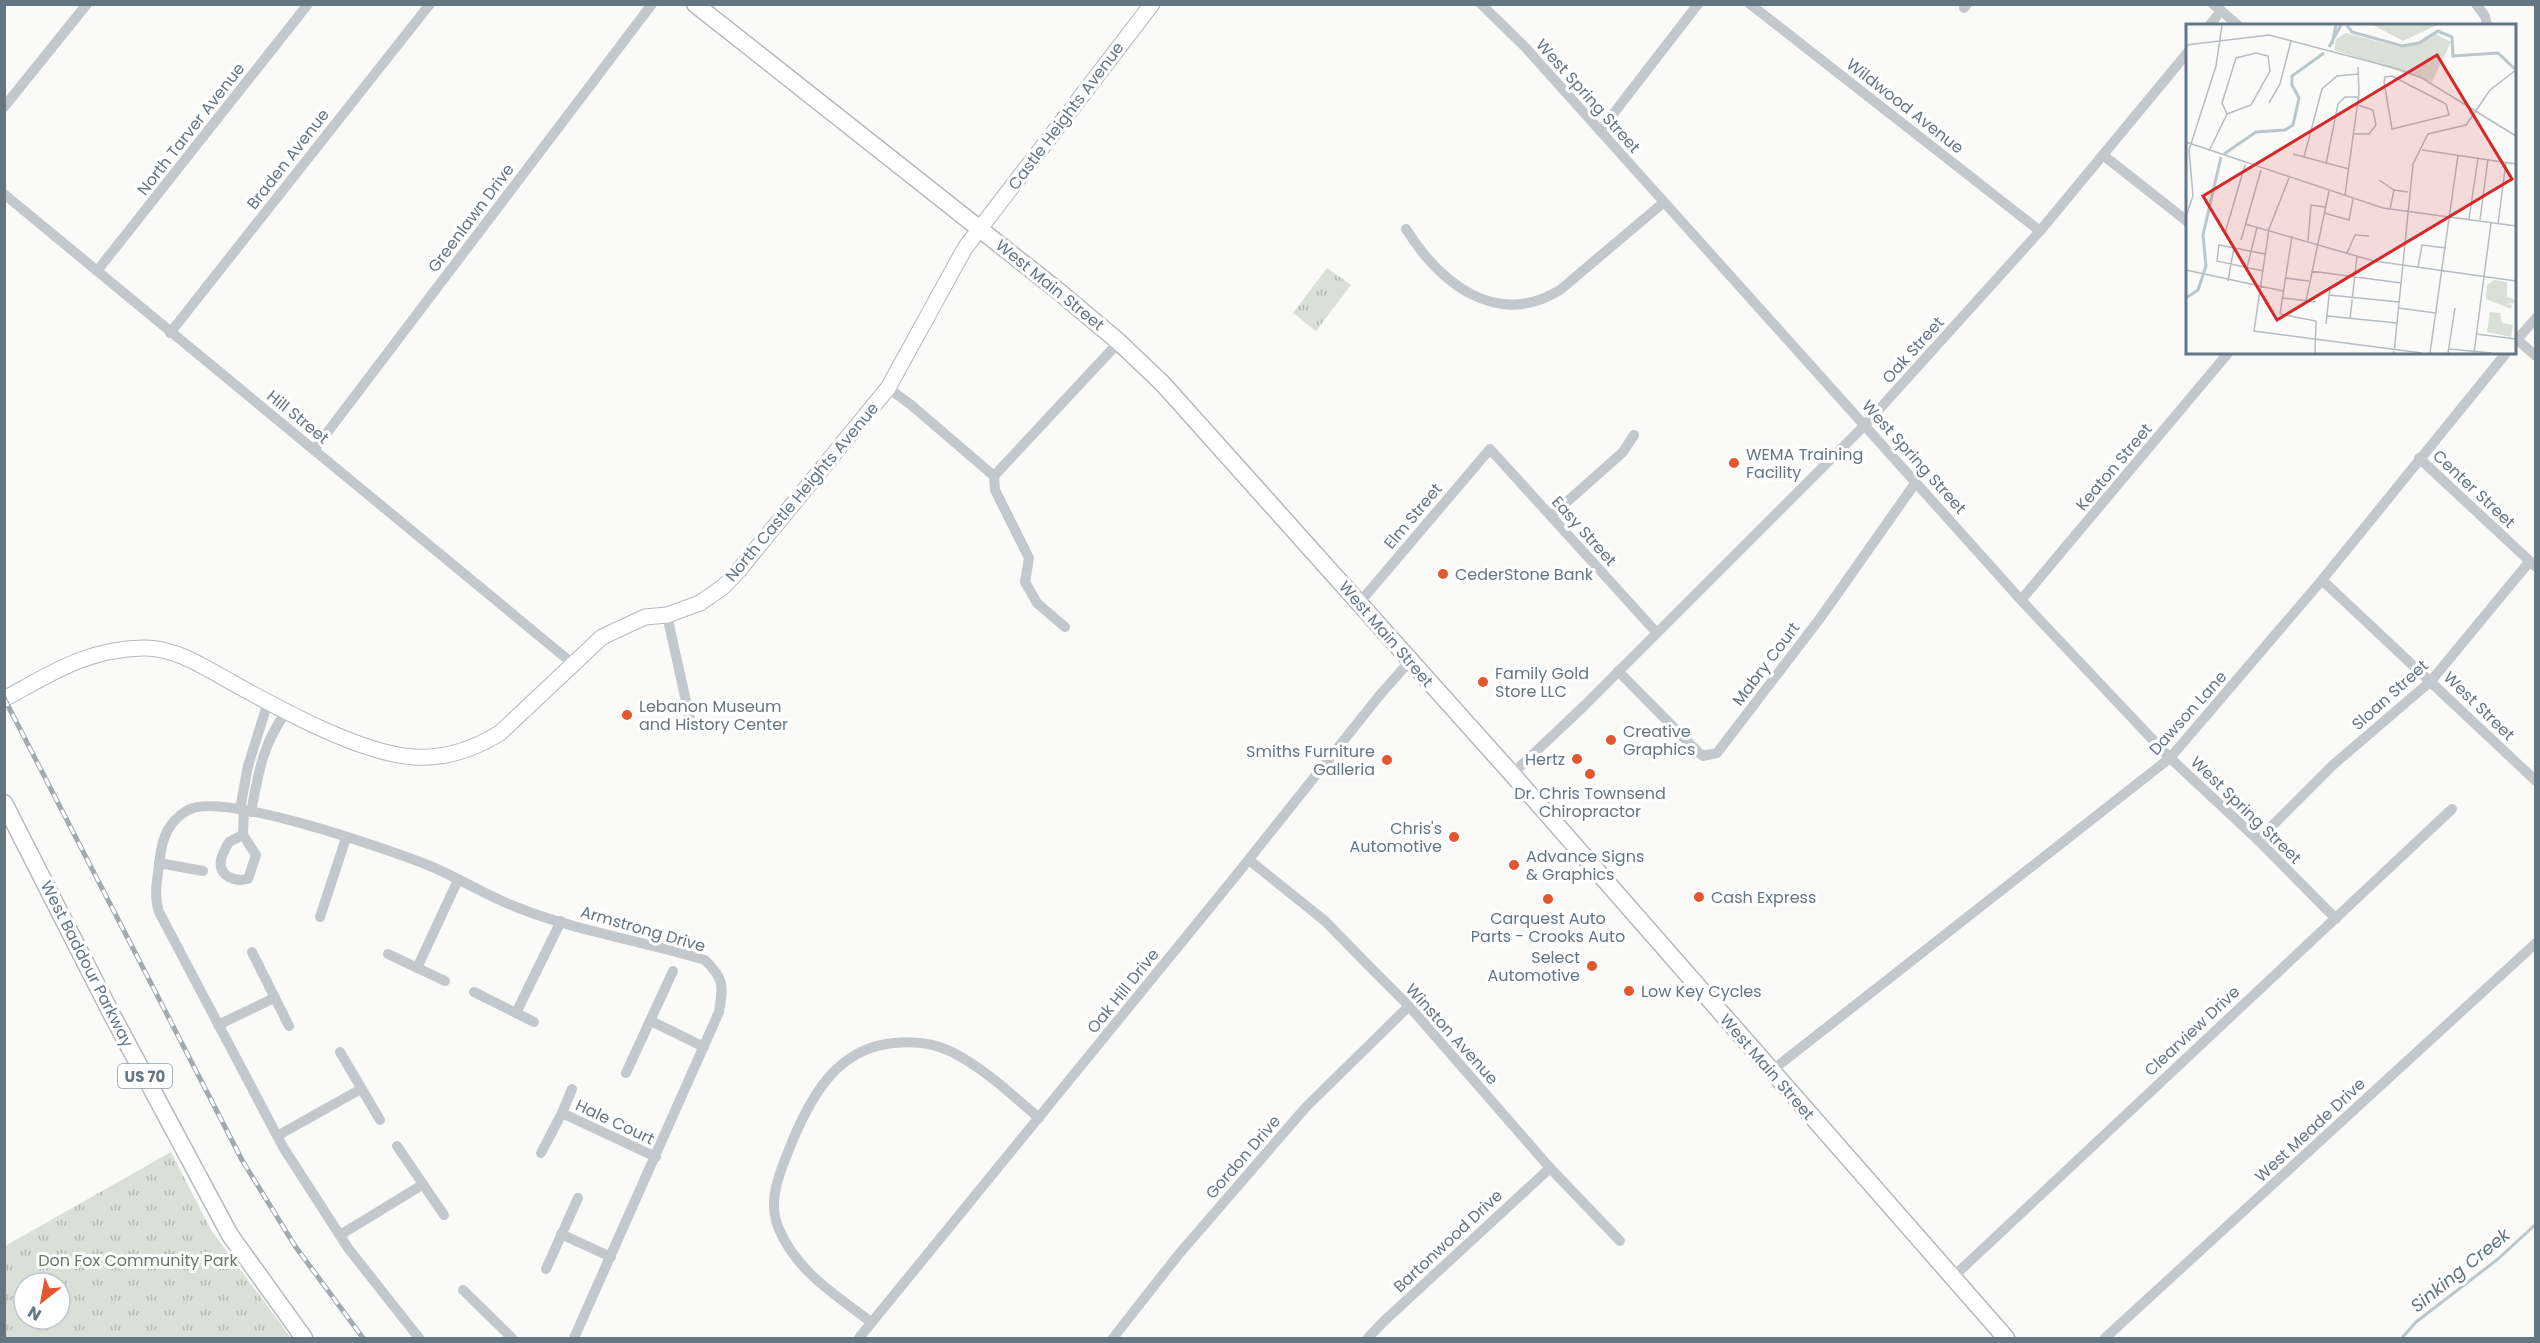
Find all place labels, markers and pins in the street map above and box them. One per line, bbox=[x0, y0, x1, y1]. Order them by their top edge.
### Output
place label: WEMA Training Facility bbox=[1746, 443, 1863, 484]
marker: WEMA Training Facility bbox=[1727, 456, 1741, 470]
place label: CederStone Bank bbox=[1455, 563, 1594, 586]
marker: CederStone Bank bbox=[1436, 567, 1450, 581]
place label: Family Gold Store LLC bbox=[1495, 662, 1589, 703]
marker: Family Gold Store LLC bbox=[1476, 675, 1490, 689]
place label: Lebanon Museum and History Center bbox=[639, 695, 788, 736]
marker: Lebanon Museum and History Center bbox=[620, 708, 634, 722]
place label: Creative Graphics bbox=[1623, 720, 1695, 761]
marker: Creative Graphics bbox=[1604, 733, 1618, 747]
place label: Smiths Furniture Galleria bbox=[1246, 740, 1375, 781]
place label: Hertz bbox=[1525, 748, 1565, 771]
marker: Hertz bbox=[1570, 752, 1584, 766]
marker: Smiths Furniture Galleria bbox=[1380, 753, 1394, 767]
marker: Dr. Chris Townsend Chiropractor bbox=[1583, 767, 1597, 781]
place label: Dr. Chris Townsend Chiropractor bbox=[1514, 782, 1666, 823]
place label: Chris's Automotive bbox=[1350, 817, 1442, 858]
marker: Chris's Automotive bbox=[1447, 830, 1461, 844]
place label: Advance Signs & Graphics bbox=[1526, 845, 1644, 886]
marker: Advance Signs & Graphics bbox=[1507, 858, 1521, 872]
place label: Cash Express bbox=[1711, 886, 1816, 909]
marker: Cash Express bbox=[1692, 890, 1706, 904]
marker: Carquest Auto Parts - Crooks Auto bbox=[1541, 892, 1555, 906]
place label: Carquest Auto Parts - Crooks Auto bbox=[1471, 907, 1625, 948]
place label: Select Automotive bbox=[1488, 946, 1580, 987]
marker: Select Automotive bbox=[1585, 959, 1599, 973]
place label: Low Key Cycles bbox=[1641, 980, 1762, 1003]
marker: Low Key Cycles bbox=[1622, 984, 1636, 998]

